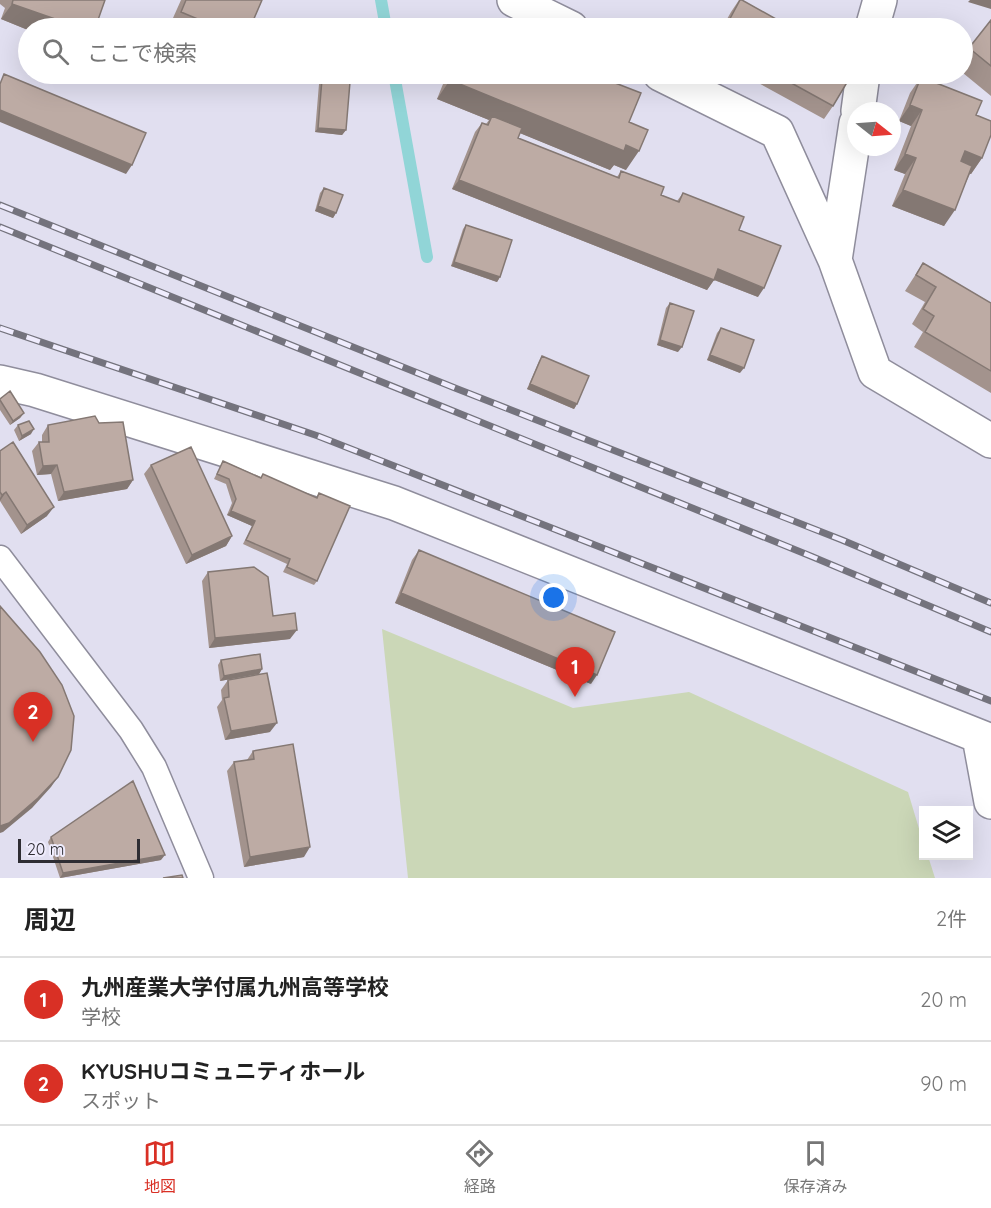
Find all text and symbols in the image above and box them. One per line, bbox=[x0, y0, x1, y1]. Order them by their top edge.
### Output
search box bbox=[18, 18, 973, 84]
icon: search bbox=[39, 35, 72, 68]
text: ここで検索 bbox=[87, 39, 197, 67]
north arrow bbox=[847, 102, 901, 156]
your location bbox=[539, 583, 568, 612]
pin: 1 bbox=[556, 648, 594, 697]
pin: 2 bbox=[14, 692, 52, 742]
map controls bbox=[919, 806, 973, 860]
button: layers bbox=[919, 806, 973, 860]
scale bar bbox=[18, 836, 140, 864]
text: 20 m bbox=[27, 839, 64, 859]
text: 周辺 bbox=[24, 903, 76, 936]
text: 2件 bbox=[936, 906, 967, 931]
text: 九州産業大学付属九州高等学校 bbox=[81, 973, 389, 1001]
text: 1 bbox=[40, 987, 47, 1012]
text: 20 m bbox=[920, 987, 967, 1012]
text: 学校 bbox=[81, 1004, 121, 1029]
text: KYUSHUコミュニティホール bbox=[81, 1057, 365, 1085]
text: 2 bbox=[38, 1071, 49, 1096]
text: 90 m bbox=[920, 1071, 967, 1096]
text: スポット bbox=[81, 1088, 161, 1113]
tab: 地図 bbox=[143, 1137, 176, 1197]
tab: 経路 bbox=[463, 1137, 496, 1197]
tab: 保存済み bbox=[783, 1137, 847, 1197]

